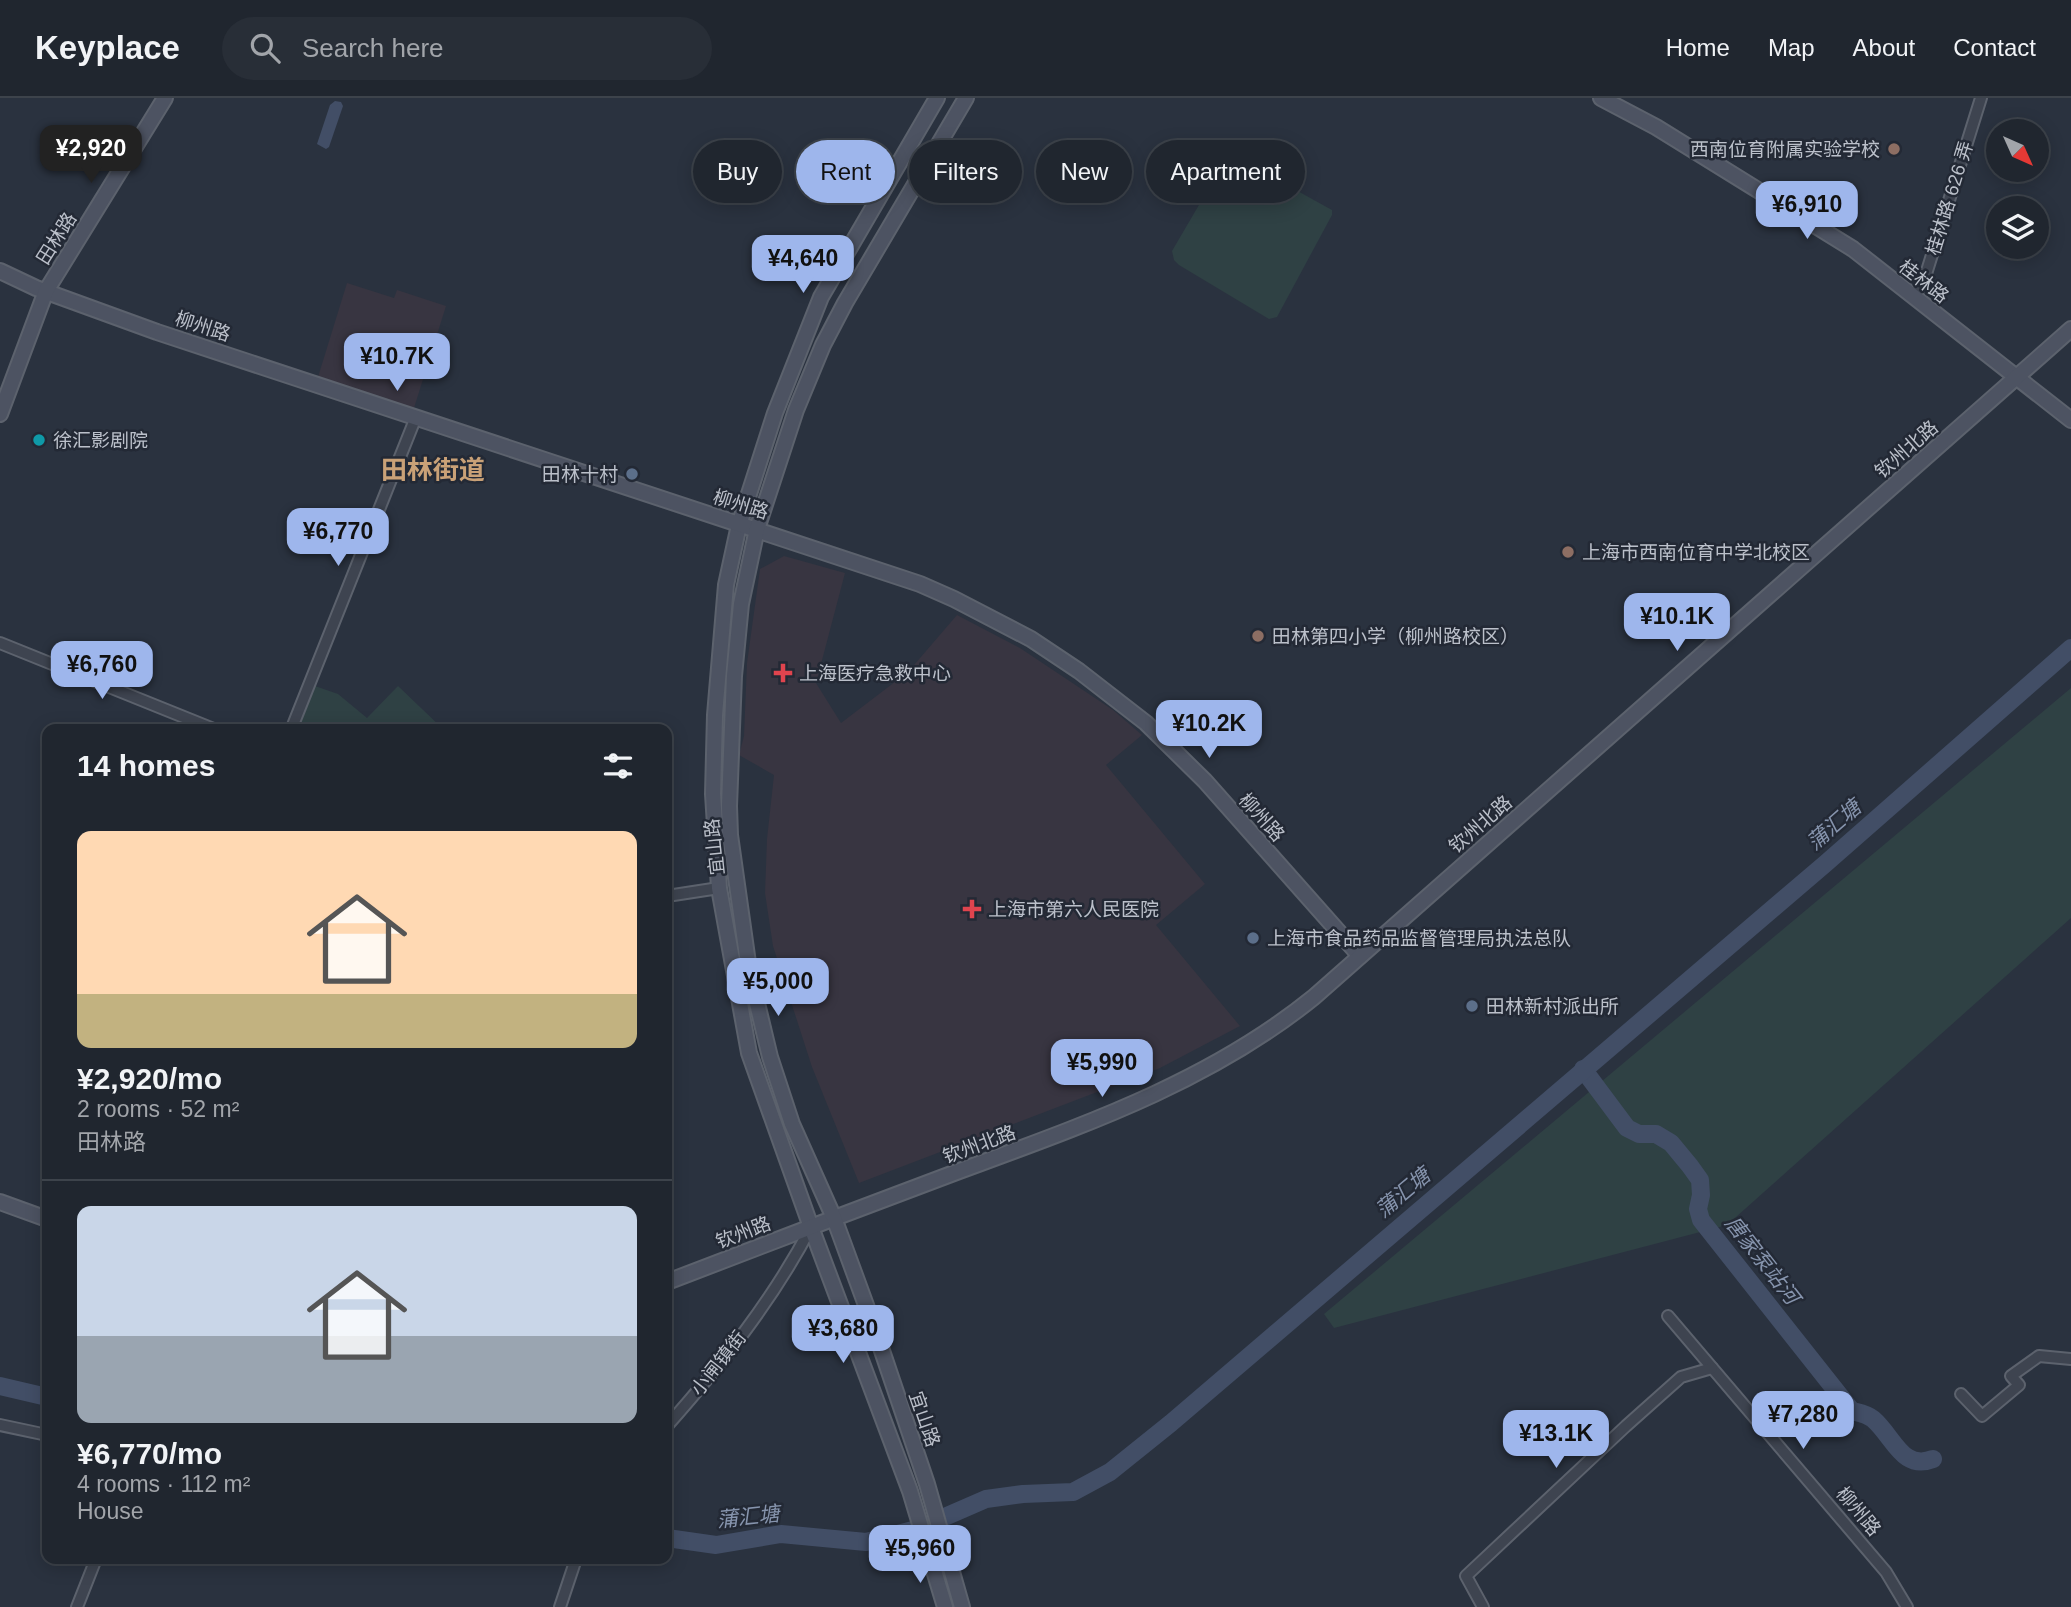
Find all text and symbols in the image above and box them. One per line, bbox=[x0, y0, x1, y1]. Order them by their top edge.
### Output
search box bbox=[222, 17, 712, 80]
text: Keyplace bbox=[35, 29, 180, 66]
icon: search bbox=[246, 29, 284, 67]
text: Search here bbox=[302, 33, 444, 63]
text: Home bbox=[1666, 34, 1730, 61]
text: Map bbox=[1768, 34, 1815, 61]
text: About bbox=[1853, 34, 1915, 61]
text: Contact bbox=[1953, 34, 2036, 61]
north arrow bbox=[1986, 119, 2049, 182]
map controls bbox=[1986, 119, 2049, 259]
pin: ¥2,920 bbox=[34, 126, 148, 185]
text: ¥2,920 bbox=[56, 135, 126, 161]
place label: 西南位育附属实验学校 bbox=[1690, 139, 1880, 160]
street label: 桂林路 626 弄 bbox=[1922, 139, 1977, 258]
chip: Buy bbox=[693, 140, 782, 203]
chip: Rent bbox=[796, 140, 895, 203]
chip: Filters bbox=[909, 140, 1022, 203]
chip: New bbox=[1036, 140, 1132, 203]
chip: Apartment bbox=[1146, 140, 1305, 203]
marker: 西南位育附属实验学校 bbox=[1886, 141, 1902, 157]
pin: ¥6,910 bbox=[1750, 181, 1864, 241]
text: ¥6,910 bbox=[1772, 191, 1842, 217]
button: layers bbox=[1986, 196, 2049, 259]
street label: 田林路 bbox=[32, 209, 80, 268]
pin: ¥4,640 bbox=[746, 236, 860, 295]
text: ¥4,640 bbox=[768, 245, 838, 271]
street label: 桂林路 bbox=[1895, 256, 1953, 307]
street label: 柳州路 bbox=[172, 308, 233, 345]
pin: ¥10.7K bbox=[340, 334, 454, 393]
text: ¥10.7K bbox=[360, 343, 434, 369]
street label: 钦州北路 bbox=[1871, 417, 1942, 482]
place label: 徐汇影剧院 bbox=[53, 430, 148, 451]
marker: 徐汇影剧院 bbox=[31, 432, 47, 448]
district label: 田林街道 bbox=[381, 455, 485, 485]
place label: 田林十村 bbox=[542, 464, 618, 485]
marker: 田林十村 bbox=[624, 466, 640, 482]
street label: 柳州路 bbox=[711, 486, 771, 523]
pin: ¥6,770 bbox=[281, 508, 395, 568]
text: ¥6,770 bbox=[303, 518, 373, 544]
place label: 上海市西南位育中学北校区 bbox=[1582, 542, 1810, 563]
marker: 上海市西南位育中学北校区 bbox=[1560, 544, 1576, 560]
pin: ¥10.1K bbox=[1620, 594, 1734, 653]
text: ¥10.1K bbox=[1640, 603, 1714, 629]
place label: 田林第四小学（柳州路校区） bbox=[1272, 626, 1519, 647]
marker: 田林第四小学（柳州路校区） bbox=[1250, 628, 1266, 644]
pin: ¥6,760 bbox=[45, 642, 159, 701]
text: ¥6,760 bbox=[67, 651, 137, 677]
marker: 上海医疗急救中心 bbox=[773, 663, 793, 683]
place label: 上海医疗急救中心 bbox=[799, 663, 951, 684]
pin: ¥10.2K bbox=[1152, 700, 1266, 760]
text: ¥10.2K bbox=[1172, 710, 1246, 736]
icon: filters bbox=[599, 747, 637, 785]
text: 14 homes bbox=[77, 749, 215, 782]
street label: 柳州路 bbox=[1235, 789, 1289, 846]
street label: 钦州北路 bbox=[1445, 792, 1516, 857]
water label: 蒲汇塘 bbox=[1802, 793, 1867, 854]
street label: 宜山路 bbox=[701, 817, 728, 876]
icon: home bbox=[294, 876, 420, 1002]
marker: 上海市第六人民医院 bbox=[962, 899, 982, 919]
place label: 上海市第六人民医院 bbox=[988, 899, 1159, 920]
place label: 上海市食品药品监督管理局执法总队 bbox=[1267, 928, 1571, 949]
marker: 上海市食品药品监督管理局执法总队 bbox=[1245, 930, 1261, 946]
pin: ¥5,000 bbox=[721, 958, 835, 1018]
text: ¥5,000 bbox=[743, 968, 813, 994]
place label: 田林新村派出所 bbox=[1486, 996, 1619, 1017]
marker: 田林新村派出所 bbox=[1464, 998, 1480, 1014]
pin: ¥5,990 bbox=[1045, 1040, 1159, 1099]
text: ¥5,990 bbox=[1067, 1049, 1137, 1075]
text: ¥2,920/mo bbox=[77, 1062, 222, 1095]
text: 2 rooms · 52 m² bbox=[77, 1096, 239, 1122]
street label: 钦州北路 bbox=[940, 1122, 1018, 1167]
text: 田林路 bbox=[77, 1129, 146, 1155]
water label: 蒲汇塘 bbox=[1371, 1162, 1436, 1222]
water label: 唐家泵站河 bbox=[1721, 1211, 1806, 1311]
street label: 钦州路 bbox=[713, 1212, 774, 1252]
icon: home bbox=[294, 1252, 420, 1378]
pin: ¥3,680 bbox=[786, 1306, 900, 1365]
text: ¥3,680 bbox=[808, 1315, 878, 1341]
street label: 小闸镇街 bbox=[687, 1327, 750, 1400]
street label: 宜山路 bbox=[905, 1389, 944, 1450]
pin: ¥7,280 bbox=[1746, 1392, 1860, 1451]
text: ¥7,280 bbox=[1768, 1401, 1838, 1427]
pin: ¥13.1K bbox=[1499, 1410, 1613, 1470]
text: ¥13.1K bbox=[1519, 1420, 1593, 1446]
text: ¥6,770/mo bbox=[77, 1437, 222, 1470]
text: 4 rooms · 112 m² bbox=[77, 1471, 250, 1497]
street label: 柳州路 bbox=[1832, 1483, 1885, 1540]
text: House bbox=[77, 1498, 143, 1524]
water label: 蒲汇塘 bbox=[715, 1501, 783, 1531]
pin: ¥5,960 bbox=[863, 1526, 977, 1585]
text: ¥5,960 bbox=[885, 1535, 955, 1561]

